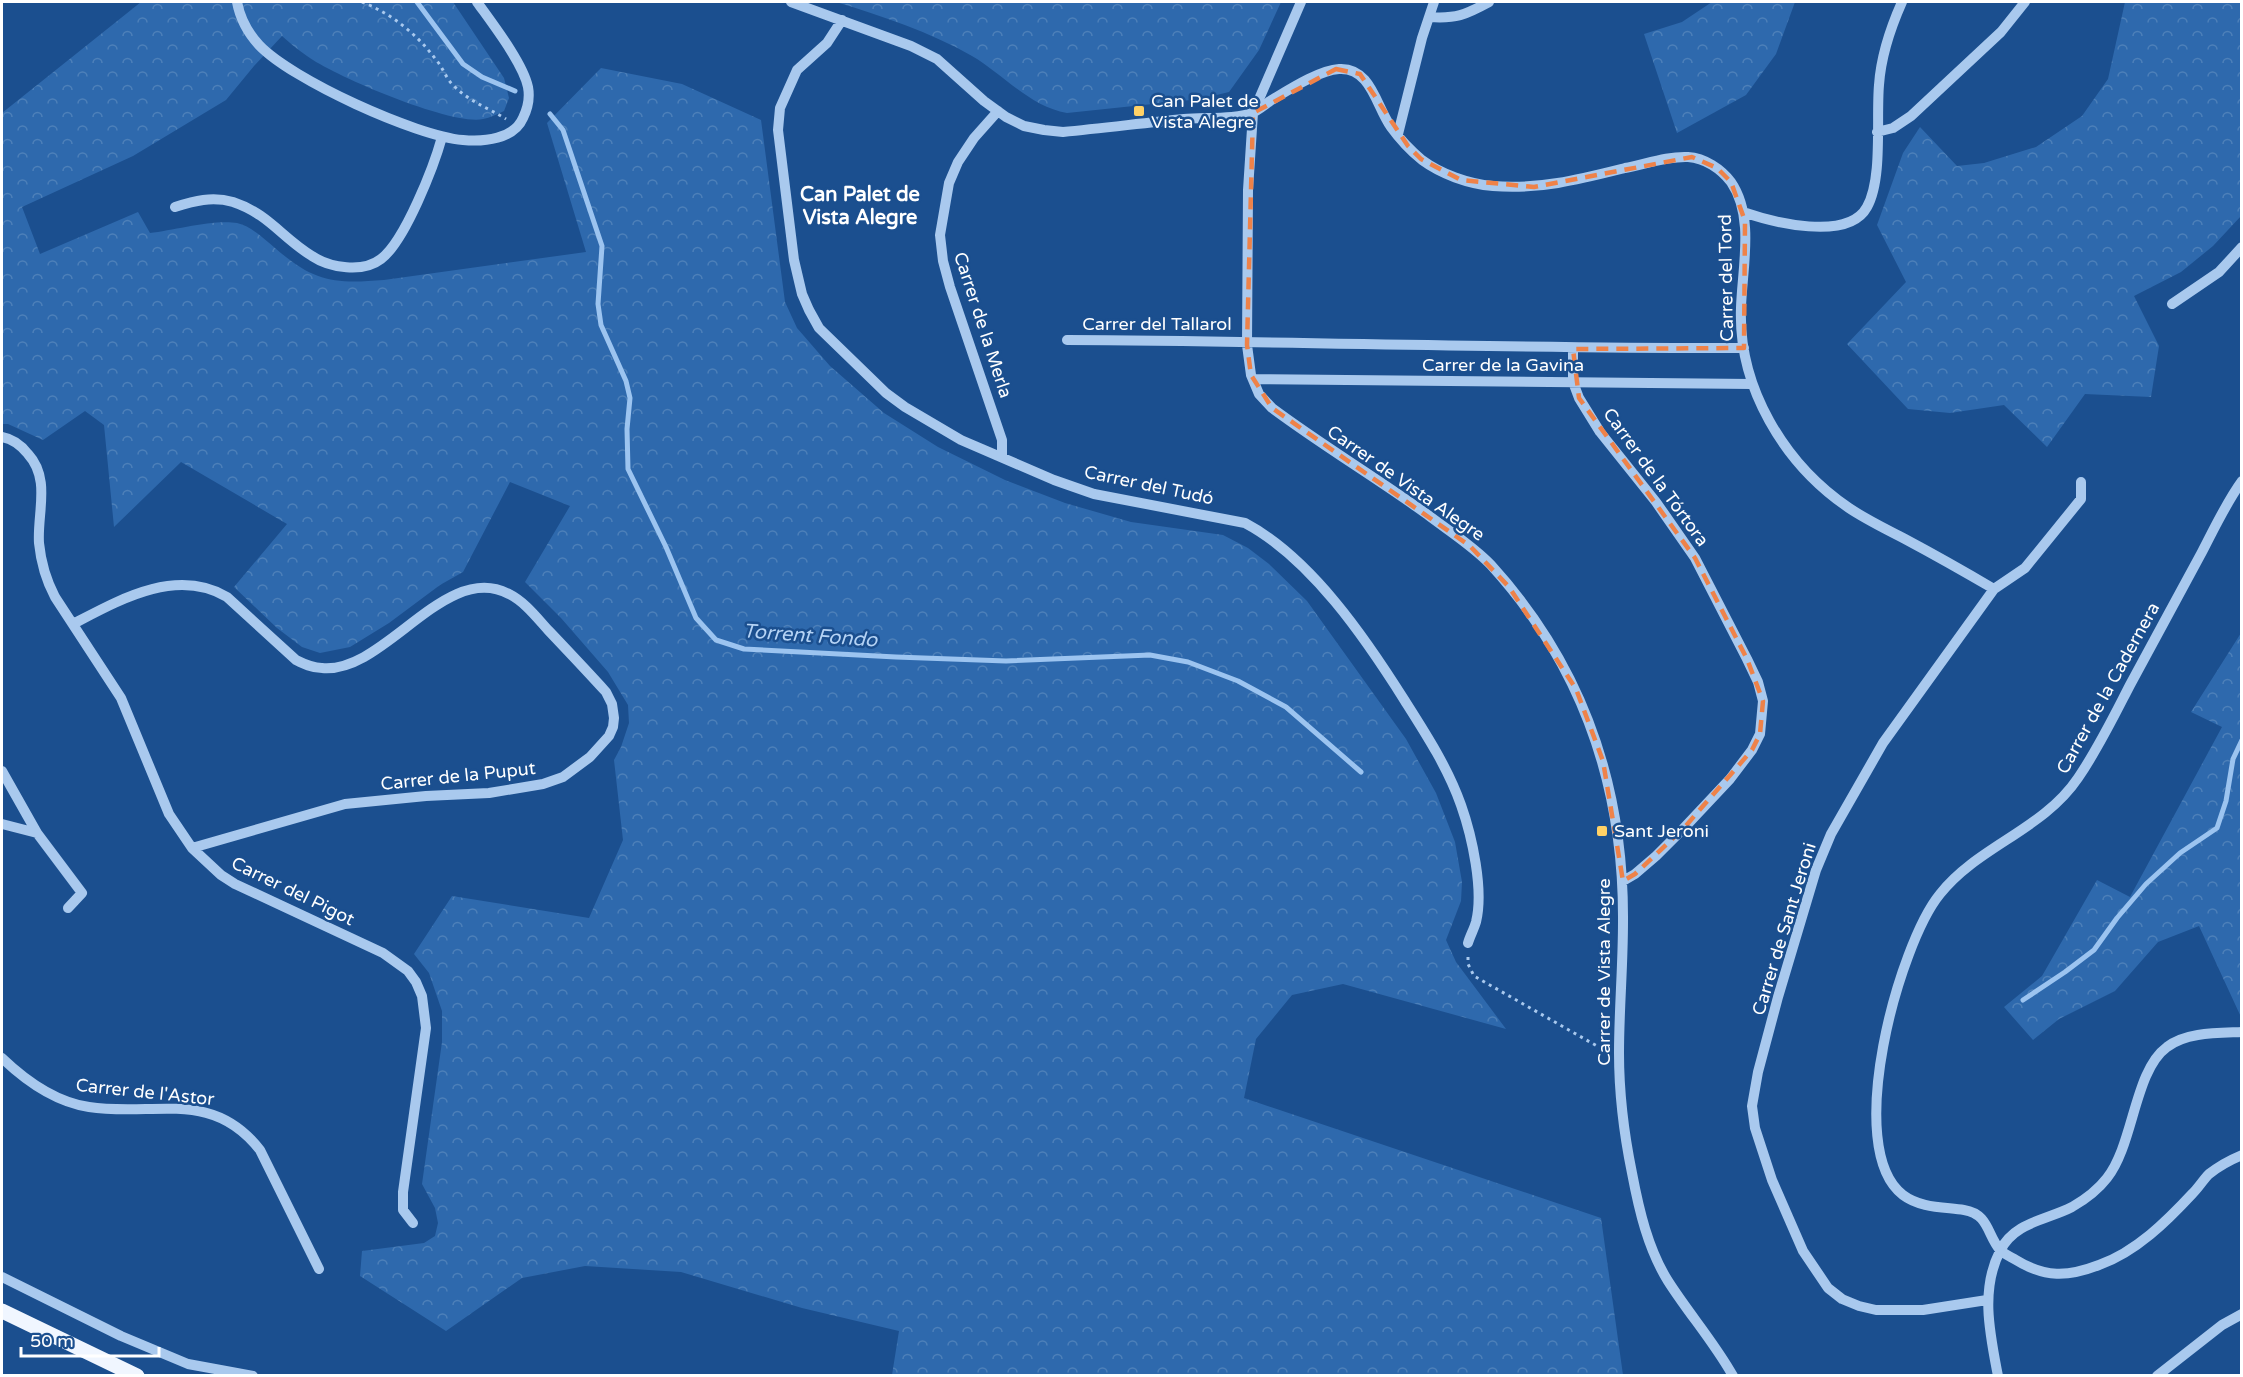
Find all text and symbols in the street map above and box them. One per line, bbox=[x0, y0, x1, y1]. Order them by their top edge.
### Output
place label: Can Palet de Vista Alegre bbox=[1151, 90, 1259, 133]
marker: Can Palet de Vista Alegre bbox=[1132, 104, 1146, 118]
district label: Can Palet de Vista Alegre bbox=[800, 183, 920, 230]
street label: Carrer del Tord bbox=[1714, 214, 1738, 342]
street label: Carrer de la Merla bbox=[949, 249, 1017, 401]
street label: Carrer del Tallarol bbox=[1082, 313, 1232, 335]
street label: Carrer de la Gavina bbox=[1422, 354, 1584, 376]
street label: Carrer de la Tórtora bbox=[1598, 403, 1714, 551]
street label: Carrer de Vista Alegre bbox=[1323, 420, 1489, 546]
street label: Carrer del Tudó bbox=[1082, 461, 1216, 509]
street label: Carrer de la Cadernera bbox=[2052, 598, 2164, 778]
water label: Torrent Fondo bbox=[742, 619, 879, 653]
street label: Carrer de la Puput bbox=[380, 757, 537, 795]
place label: Sant Jeroni bbox=[1614, 820, 1709, 842]
marker: Sant Jeroni bbox=[1595, 824, 1609, 838]
street label: Carrer de Sant Jeroni bbox=[1747, 840, 1821, 1018]
street label: Carrer del Pigot bbox=[228, 852, 358, 930]
street label: Carrer de Vista Alegre bbox=[1593, 878, 1615, 1066]
street label: Carrer de l'Astor bbox=[75, 1074, 215, 1110]
scale bar bbox=[21, 1320, 159, 1358]
text: 50 m bbox=[30, 1330, 74, 1352]

